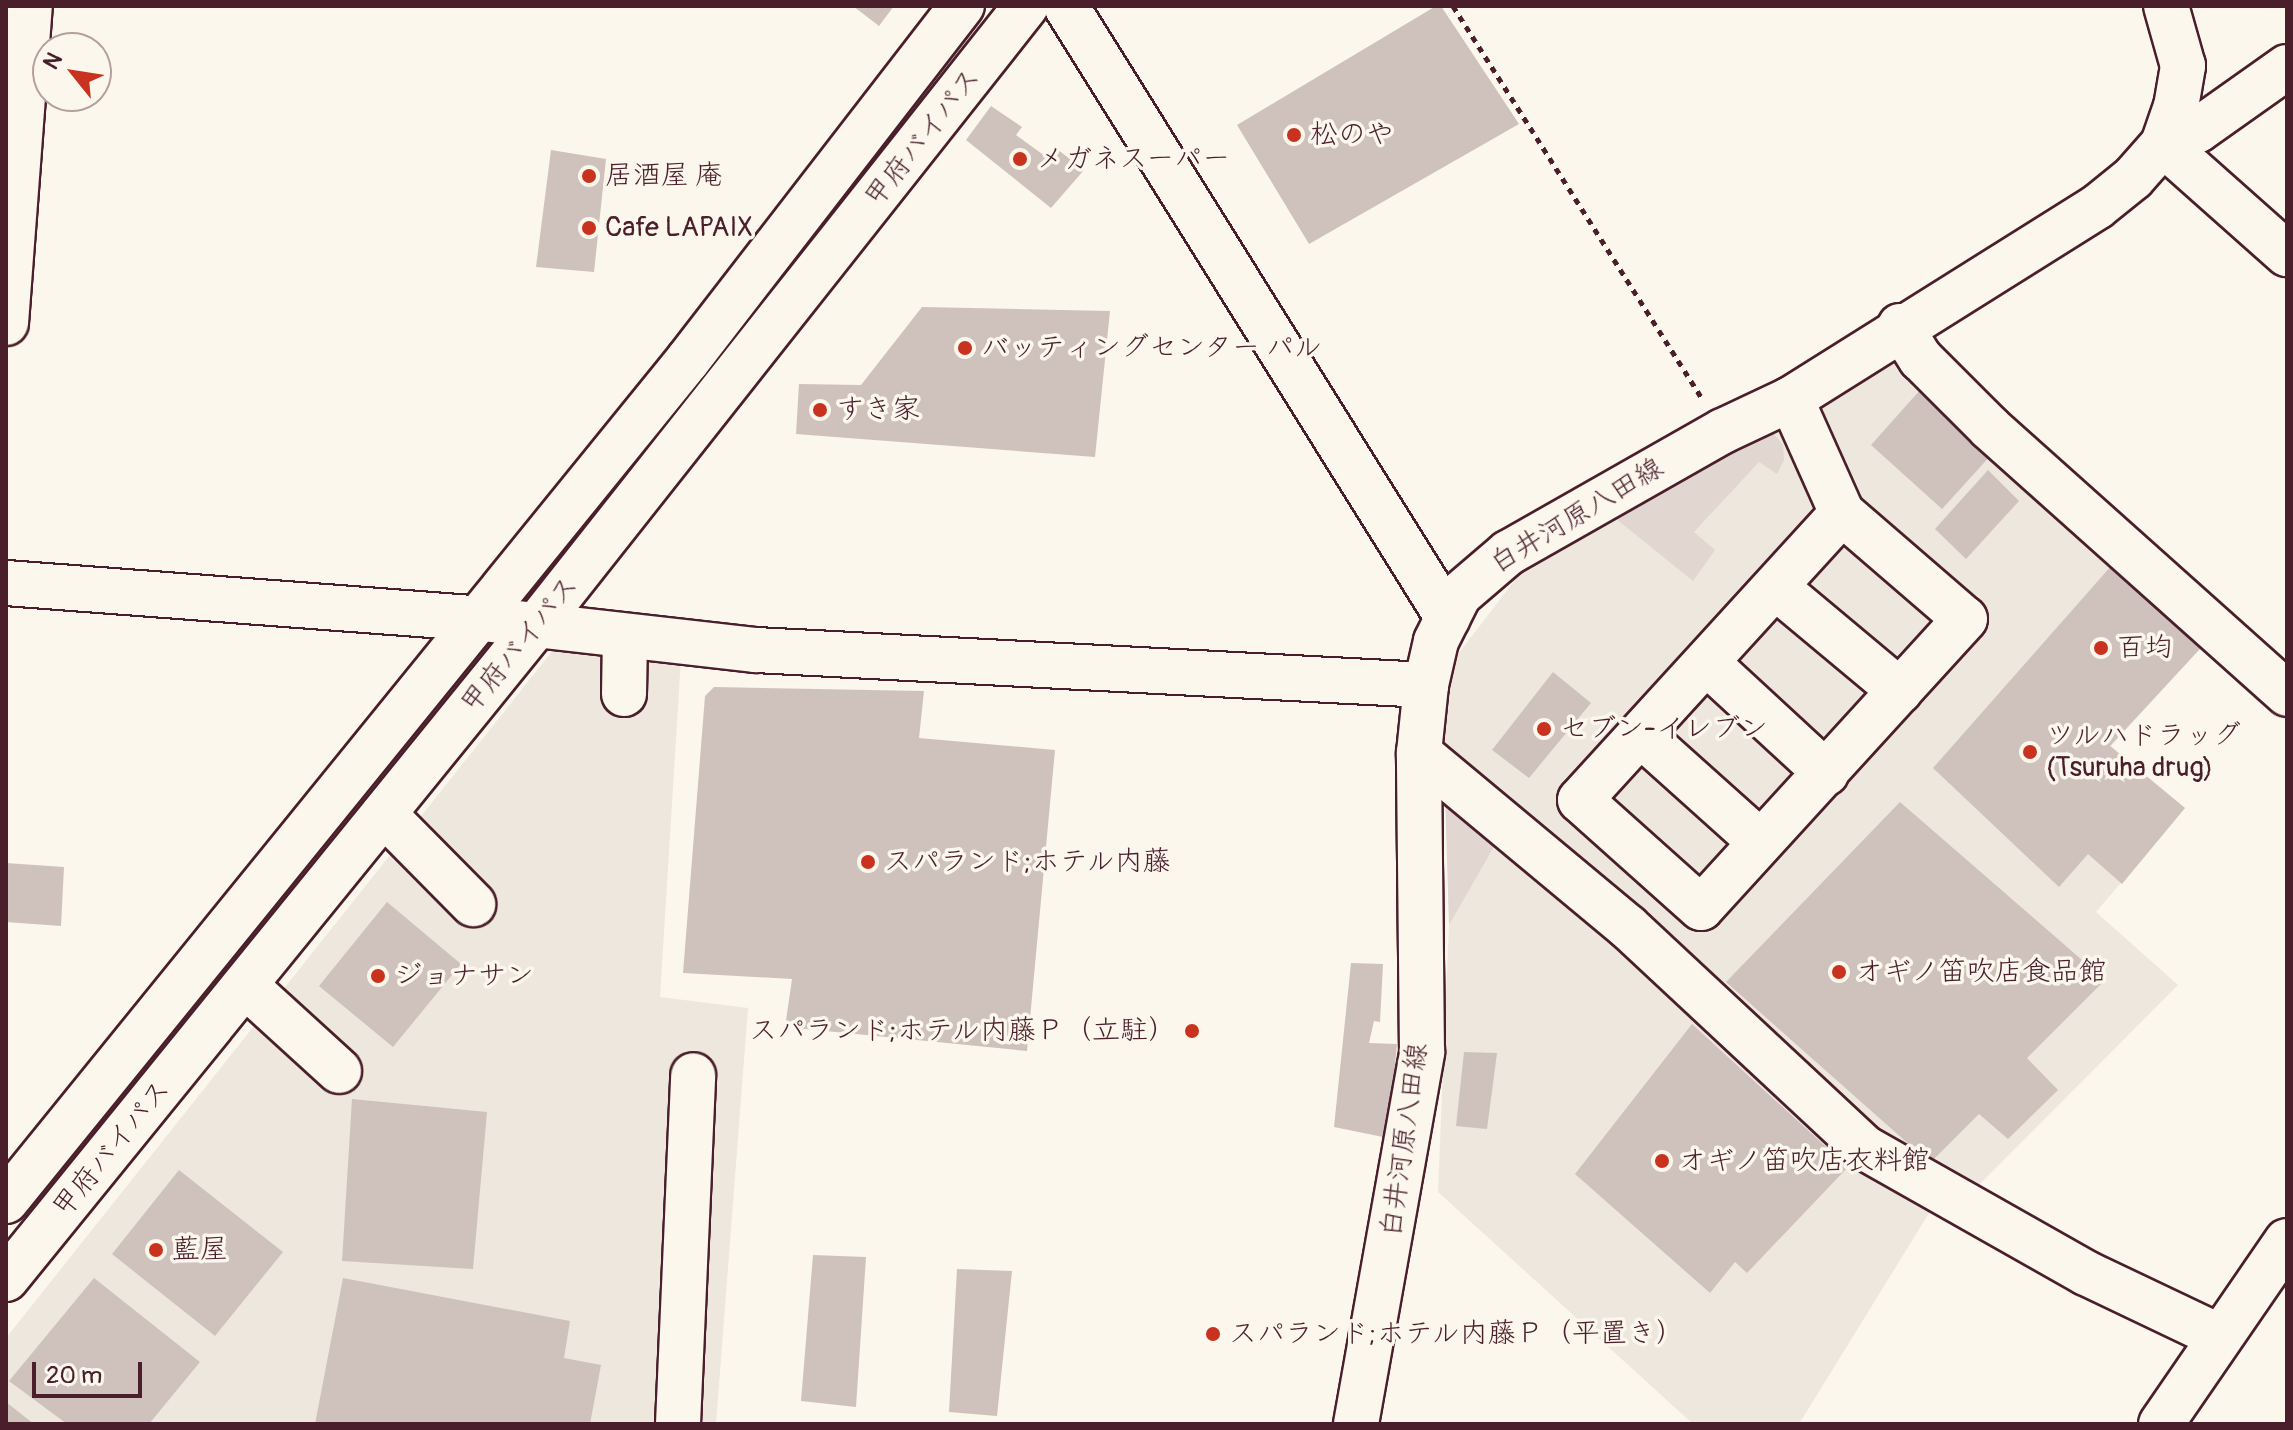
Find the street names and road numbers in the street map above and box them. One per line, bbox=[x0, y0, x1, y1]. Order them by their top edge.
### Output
street label: 甲府バイパス bbox=[858, 61, 988, 215]
street label: 白井河原八田線 bbox=[1484, 451, 1670, 581]
street label: 甲府バイパス bbox=[454, 569, 586, 721]
street label: 白井河原八田線 bbox=[1375, 1041, 1435, 1239]
street label: 甲府バイパス bbox=[46, 1073, 178, 1225]

